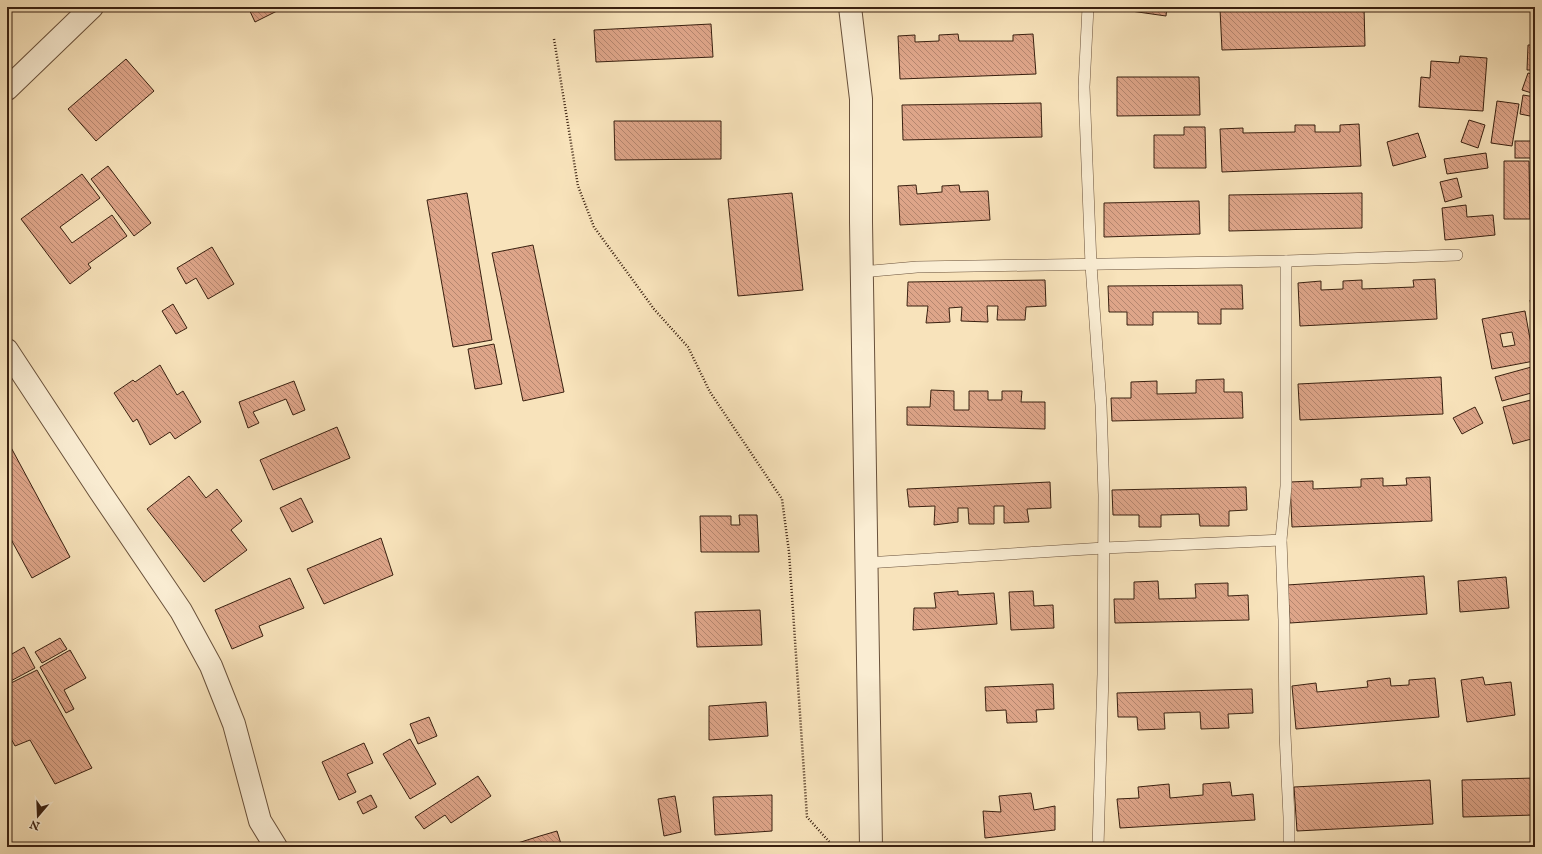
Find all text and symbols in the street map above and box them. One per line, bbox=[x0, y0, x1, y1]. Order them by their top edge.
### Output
north arrow bbox=[18, 796, 58, 836]
text: N bbox=[28, 816, 43, 833]

